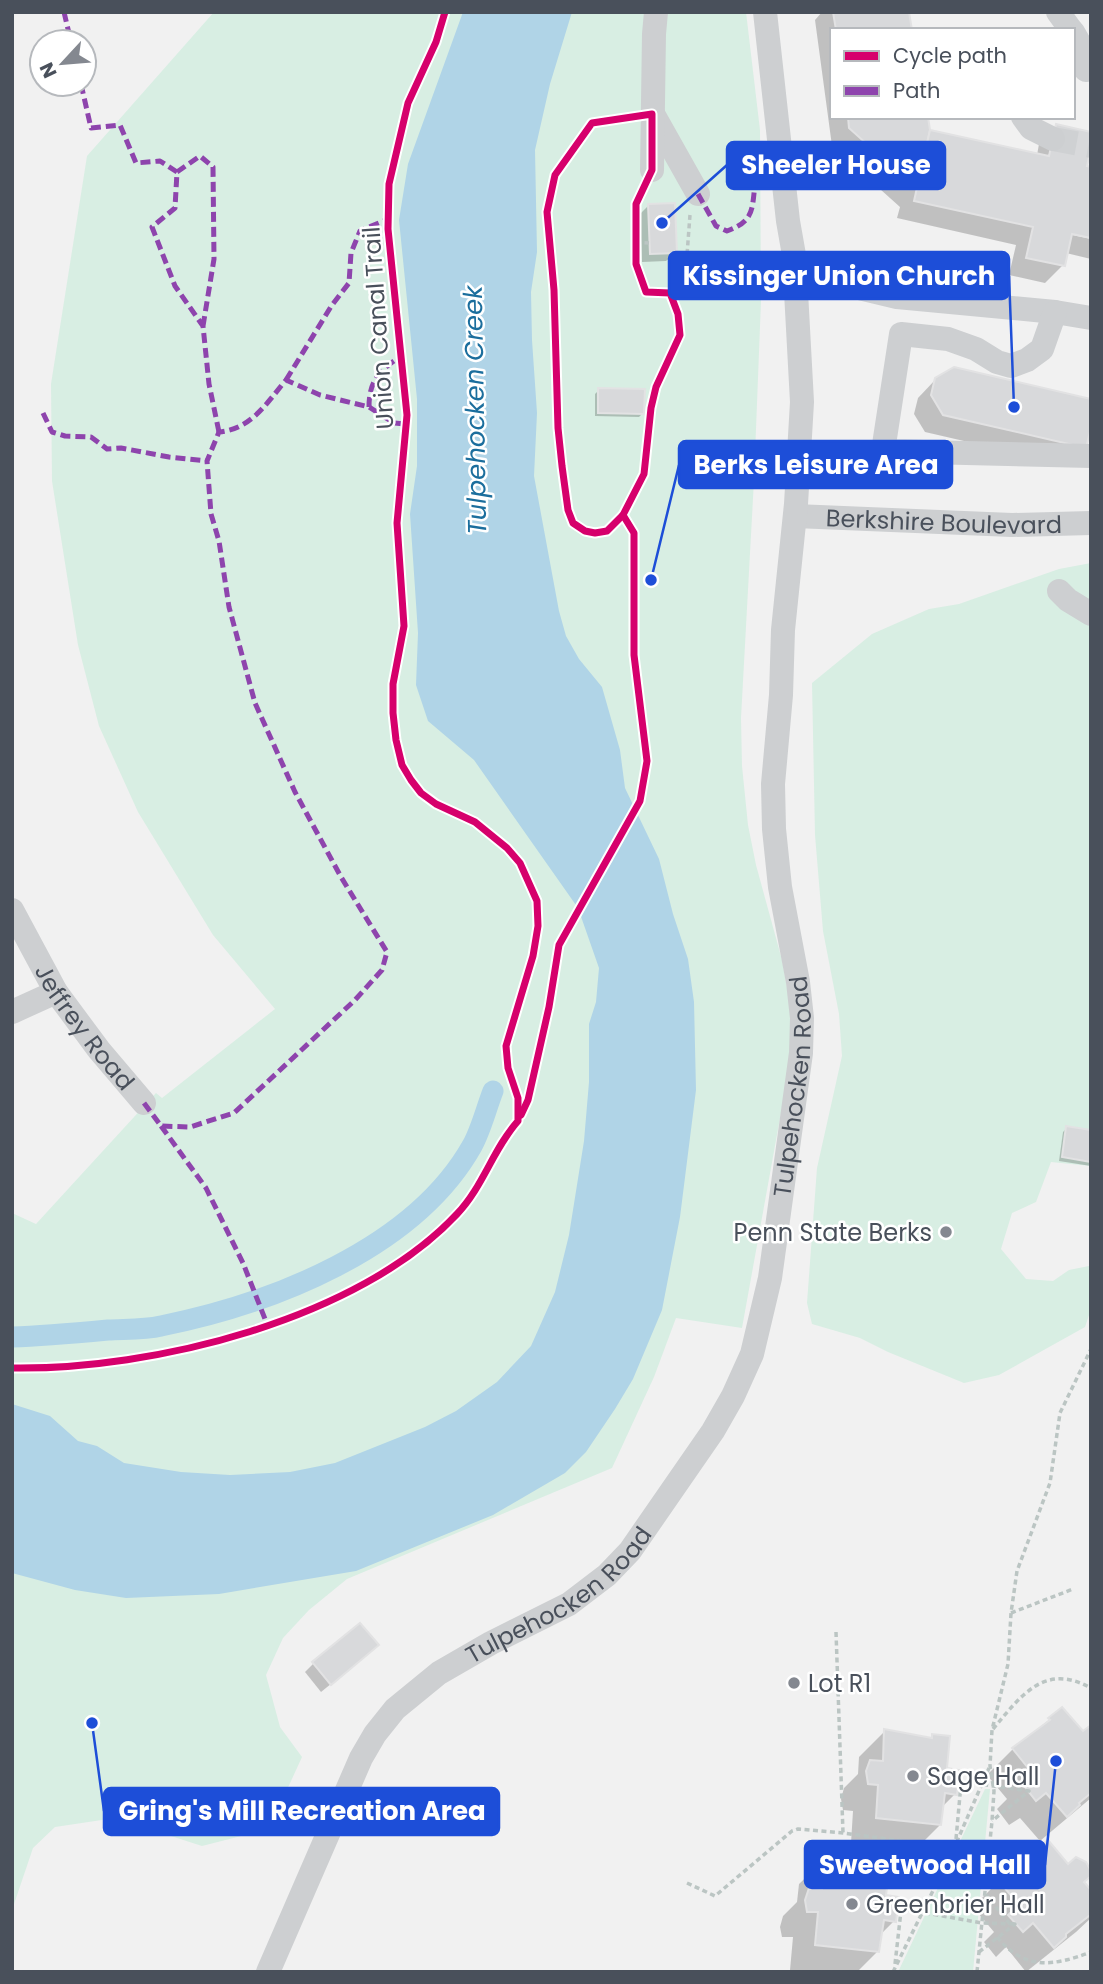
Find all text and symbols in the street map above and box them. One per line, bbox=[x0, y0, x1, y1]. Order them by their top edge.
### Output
north arrow bbox=[28, 28, 98, 98]
legend bbox=[830, 28, 1075, 119]
text: Cycle path bbox=[893, 41, 1007, 70]
text: N bbox=[33, 58, 63, 83]
text: Path bbox=[893, 76, 940, 105]
callout: Sheeler House bbox=[727, 142, 945, 189]
text: Sheeler House bbox=[741, 147, 931, 183]
street label: Union Canal Trail bbox=[354, 225, 402, 431]
callout: Kissinger Union Church bbox=[669, 252, 1009, 299]
text: Kissinger Union Church bbox=[683, 258, 995, 294]
water label: Tulpehocken Creek bbox=[455, 284, 495, 535]
callout: Berks Leisure Area bbox=[679, 441, 952, 488]
text: Berks Leisure Area bbox=[693, 447, 939, 483]
street label: Berkshire Boulevard bbox=[825, 501, 1062, 542]
street label: Jeffrey Road bbox=[27, 958, 142, 1097]
street label: Tulpehocken Road bbox=[765, 974, 819, 1199]
place label: Penn State Berks bbox=[734, 1216, 932, 1249]
marker: Penn State Berks bbox=[938, 1224, 954, 1240]
street label: Tulpehocken Road bbox=[459, 1520, 659, 1671]
place label: Lot R1 bbox=[808, 1667, 871, 1700]
marker: Lot R1 bbox=[786, 1675, 802, 1691]
place label: Sage Hall bbox=[927, 1760, 1039, 1793]
marker: Sage Hall bbox=[905, 1768, 921, 1784]
callout: Gring's Mill Recreation Area bbox=[104, 1788, 499, 1835]
text: Gring's Mill Recreation Area bbox=[118, 1793, 486, 1829]
callout: Sweetwood Hall bbox=[805, 1841, 1045, 1888]
text: Sweetwood Hall bbox=[819, 1847, 1031, 1883]
place label: Greenbrier Hall bbox=[866, 1888, 1045, 1921]
marker: Greenbrier Hall bbox=[844, 1896, 860, 1912]

